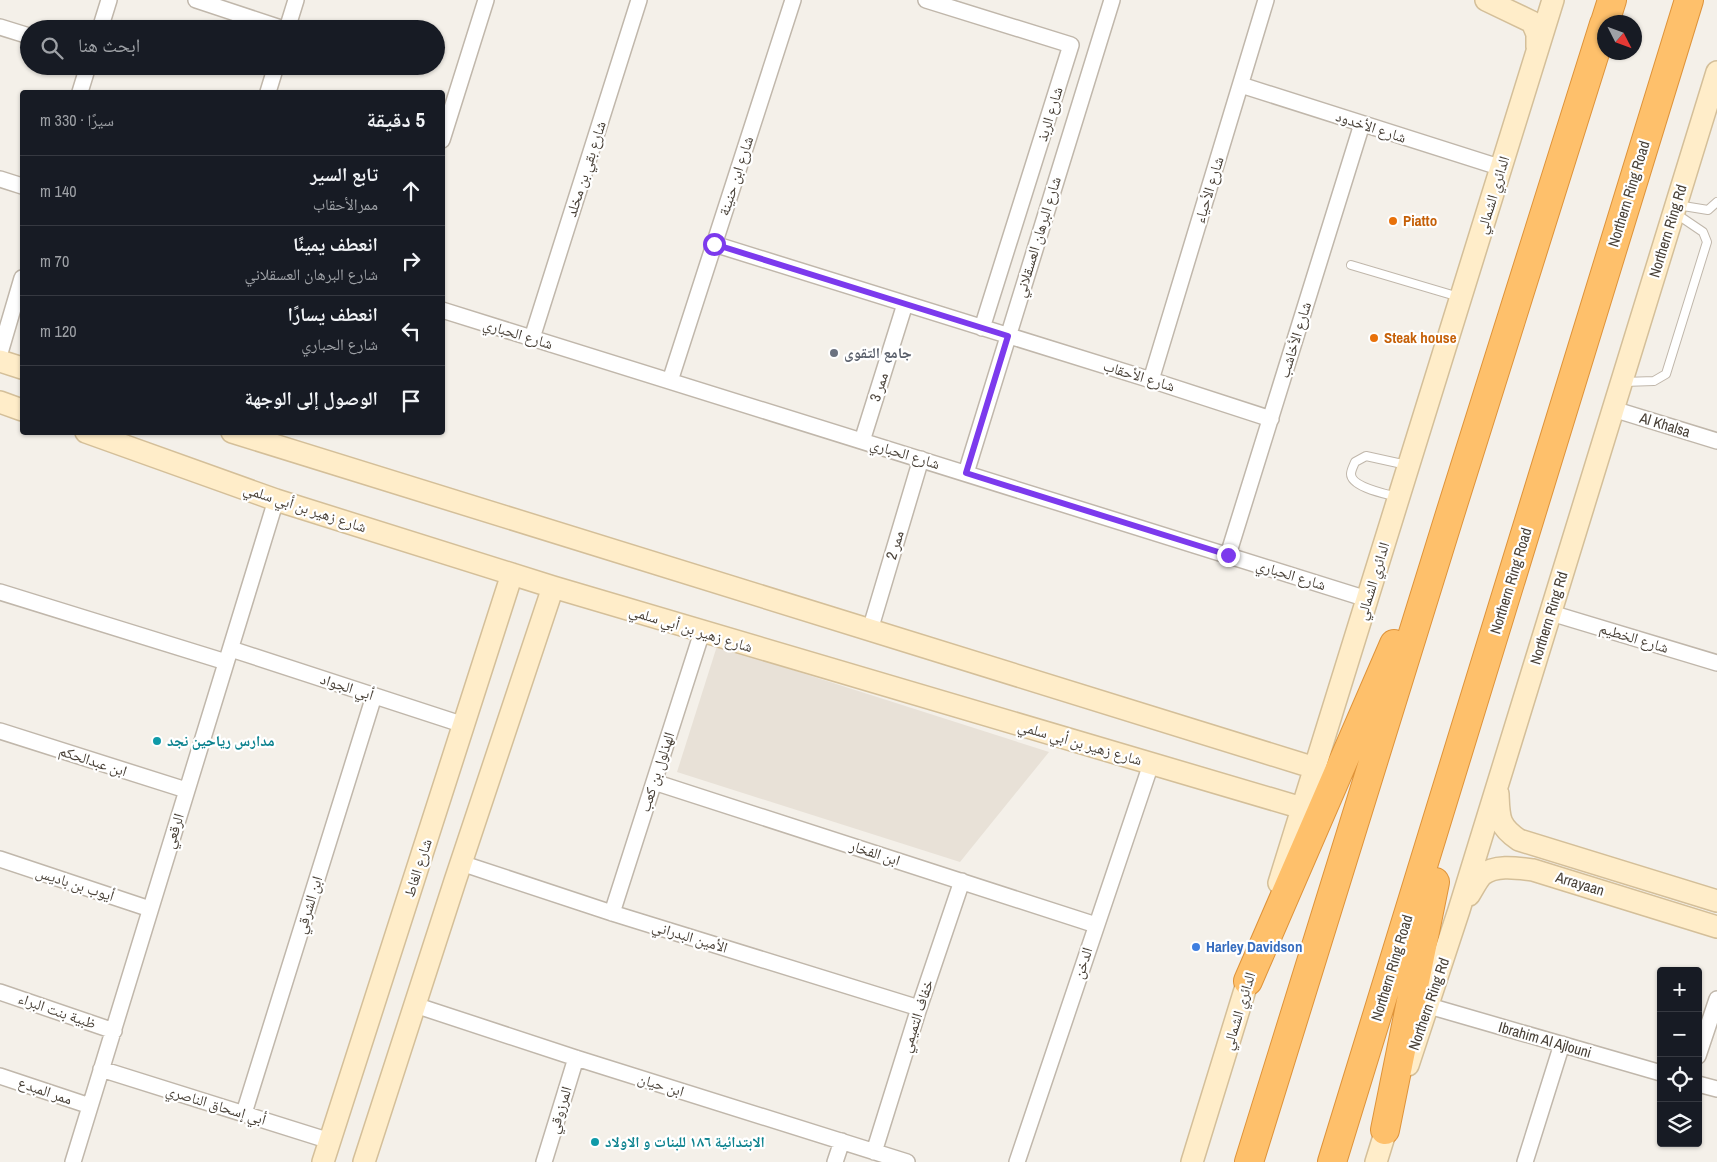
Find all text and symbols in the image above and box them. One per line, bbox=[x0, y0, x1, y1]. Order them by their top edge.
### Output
north arrow bbox=[1597, 15, 1642, 60]
search box bbox=[20, 20, 445, 75]
text: ابحث هنا bbox=[78, 32, 140, 58]
icon: search bbox=[38, 34, 66, 62]
street label: شارع الربذ bbox=[1031, 84, 1068, 144]
text: 5 دقيقة bbox=[367, 105, 425, 134]
street label: شارع الأخدود bbox=[1333, 105, 1409, 148]
text: سيرًا · 330 m bbox=[40, 109, 114, 131]
street label: شارع بقي بن مخلد bbox=[560, 118, 613, 220]
street label: شارع ابن حنينة bbox=[713, 133, 758, 218]
street label: Northern Ring Road bbox=[1602, 138, 1655, 250]
street label: الدائري الشمالي bbox=[1471, 153, 1516, 237]
street label: شارع الأحياء bbox=[1188, 154, 1229, 226]
text: تابع السير bbox=[310, 161, 378, 187]
street label: شارع البرهان العسقلاني bbox=[1009, 174, 1068, 300]
icon: ahead bbox=[397, 177, 425, 205]
text: 140 m bbox=[40, 180, 76, 202]
street label: Northern Ring Rd bbox=[1643, 182, 1692, 280]
text: ممرالأحقاب bbox=[313, 193, 378, 215]
place label: Piatto bbox=[1403, 210, 1437, 231]
marker: Piatto bbox=[1387, 215, 1399, 227]
text: انعطف يمينًا bbox=[293, 231, 378, 257]
route start bbox=[703, 233, 726, 256]
icon: right bbox=[397, 247, 425, 275]
text: 70 m bbox=[40, 250, 69, 272]
text: شارع البرهان العسقلاني bbox=[245, 263, 378, 285]
street label: شارع الأخاشب bbox=[1273, 299, 1316, 381]
text: انعطف يسارًا bbox=[288, 301, 378, 327]
street label: شارع الحباري bbox=[480, 313, 556, 356]
icon: left bbox=[397, 317, 425, 345]
text: 120 m bbox=[40, 320, 76, 342]
place label: Steak house bbox=[1384, 327, 1457, 348]
marker: Steak house bbox=[1368, 332, 1380, 344]
text: شارع الحباري bbox=[301, 333, 378, 355]
place label: جامع التقوى bbox=[844, 342, 912, 363]
marker: جامع التقوى bbox=[828, 347, 840, 359]
street label: شارع الأحقاب bbox=[1101, 355, 1178, 396]
street label: ممر 3 bbox=[864, 369, 893, 404]
text: الوصول إلى الوجهة bbox=[244, 385, 378, 411]
icon: arrive bbox=[397, 387, 425, 415]
street label: Al Khalsa bbox=[1636, 407, 1693, 442]
street label: شارع الحباري bbox=[867, 433, 943, 476]
street label: شارع زهير بن أبي سلمي bbox=[240, 478, 369, 539]
street label: Northern Ring Road bbox=[1484, 525, 1537, 637]
street label: ممر 2 bbox=[880, 528, 909, 562]
street label: الدائري الشمالي bbox=[1351, 539, 1396, 623]
route end bbox=[1217, 544, 1240, 567]
street label: شارع الحباري bbox=[1253, 554, 1329, 597]
street label: Northern Ring Rd bbox=[1524, 569, 1573, 667]
street label: شارع زهير بن أبي سلمي bbox=[626, 600, 756, 659]
street label: شارع الخطيم bbox=[1597, 617, 1671, 658]
street label: أبي الجواد bbox=[317, 668, 377, 707]
street label: شارع زهير بن أبي سلمي bbox=[1015, 715, 1145, 772]
street label: الهذلول بن كعب bbox=[634, 729, 679, 815]
place label: مدارس رياحين نجد bbox=[167, 730, 275, 751]
marker: مدارس رياحين نجد bbox=[151, 735, 163, 747]
street label: ابن عبدالحكم bbox=[56, 740, 130, 781]
street label: الرقعي bbox=[158, 811, 191, 851]
street label: ابن الفخار bbox=[846, 834, 903, 871]
street label: شارع الغاط bbox=[398, 836, 437, 900]
street label: أيوب بن باديس bbox=[33, 861, 117, 906]
street label: Arrayaan bbox=[1552, 866, 1607, 901]
street label: ابن الشرقي bbox=[290, 873, 329, 937]
street label: Northern Ring Road bbox=[1365, 912, 1418, 1024]
street label: الأمين البدراني bbox=[649, 915, 730, 960]
place label: Harley Davidson bbox=[1206, 936, 1302, 957]
marker: Harley Davidson bbox=[1190, 941, 1202, 953]
street label: الدخن bbox=[1068, 944, 1097, 981]
street label: Northern Ring Rd bbox=[1403, 955, 1454, 1053]
map controls bbox=[1657, 967, 1702, 1147]
button: + bbox=[1657, 967, 1702, 1012]
street label: الدائري الشمالي bbox=[1217, 969, 1262, 1053]
street label: خفاف التميمي bbox=[895, 976, 940, 1056]
street label: ظبية بنت البراء bbox=[15, 987, 99, 1034]
button: − bbox=[1657, 1012, 1702, 1057]
street label: Ibrahim Al Ajlouni bbox=[1496, 1016, 1594, 1063]
button: locate bbox=[1657, 1057, 1702, 1102]
street label: ابن حيان bbox=[635, 1068, 687, 1101]
street label: ممر المبدع bbox=[15, 1071, 75, 1110]
street label: أبي إسحاق الناصري bbox=[163, 1079, 269, 1132]
street label: المرزوقي bbox=[542, 1084, 578, 1137]
button: layers bbox=[1657, 1102, 1702, 1147]
place label: الابتدائية ١٨٦ للبنات و الاولاد bbox=[605, 1131, 765, 1152]
marker: الابتدائية ١٨٦ للبنات و الاولاد bbox=[589, 1136, 601, 1148]

